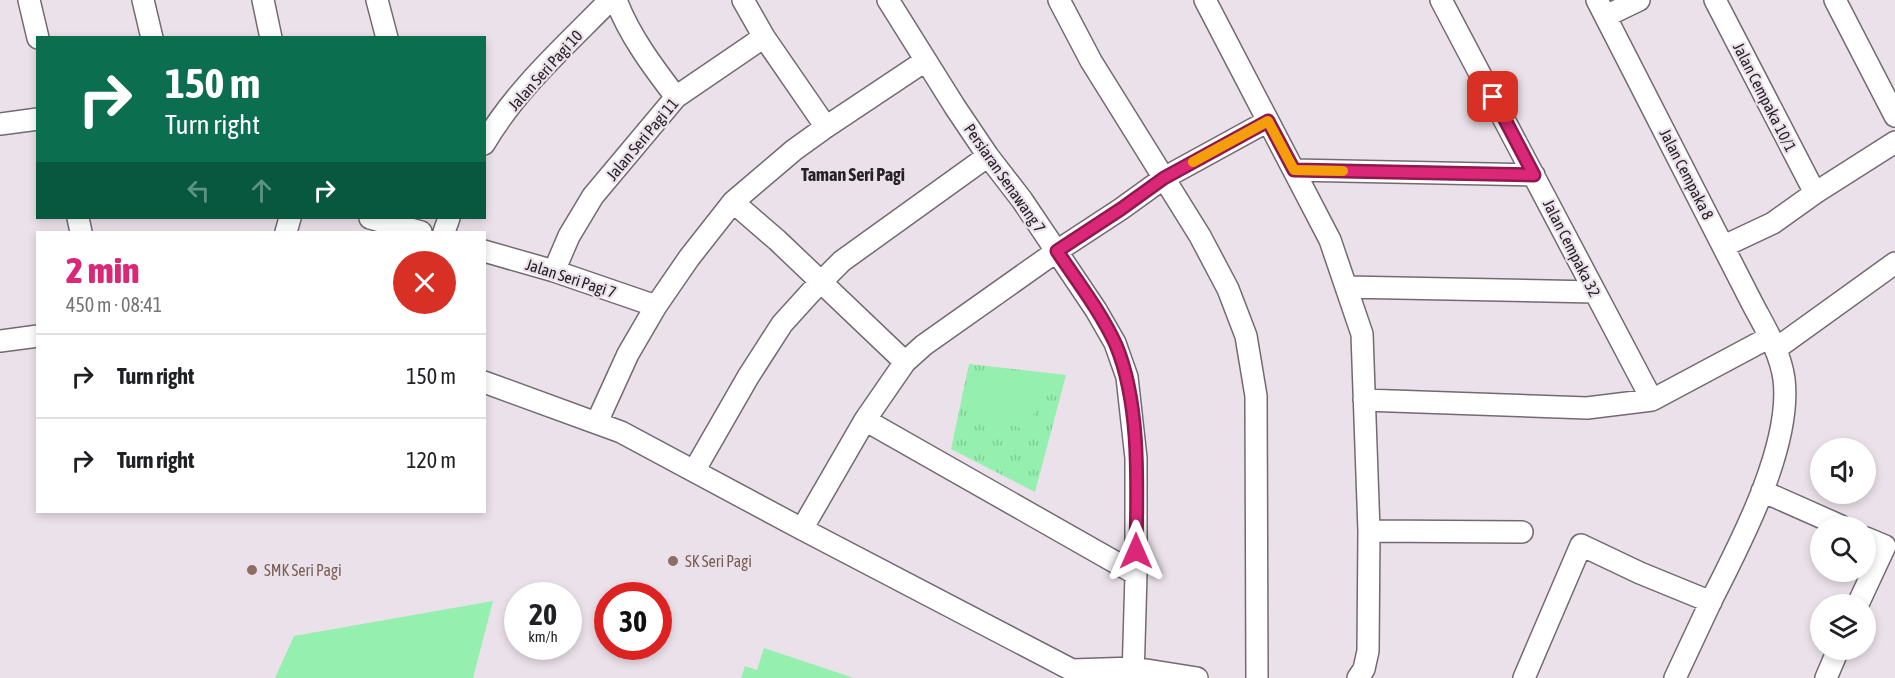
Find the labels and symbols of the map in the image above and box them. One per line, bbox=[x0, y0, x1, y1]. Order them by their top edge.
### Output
street label: Jalan Seri Pagi 10 bbox=[504, 26, 586, 114]
street label: Jalan Cempaka 10/1 bbox=[1729, 40, 1800, 155]
pin bbox=[1467, 71, 1518, 122]
street label: Jalan Seri Pagi 11 bbox=[602, 94, 682, 184]
street label: Persiaran Senawang 7 bbox=[960, 120, 1049, 236]
street label: Jalan Cempaka 8 bbox=[1656, 126, 1718, 223]
district label: Taman Seri Pagi bbox=[801, 164, 905, 185]
street label: Jalan Cempaka 32 bbox=[1539, 196, 1604, 300]
street label: Jalan Seri Pagi 7 bbox=[523, 255, 618, 302]
position arrow bbox=[1104, 519, 1168, 583]
place label: SK Seri Pagi bbox=[685, 552, 752, 571]
marker: SK Seri Pagi bbox=[666, 554, 680, 568]
place label: SMK Seri Pagi bbox=[264, 561, 342, 580]
marker: SMK Seri Pagi bbox=[245, 563, 259, 577]
speed limit sign: 30 bbox=[594, 582, 672, 660]

